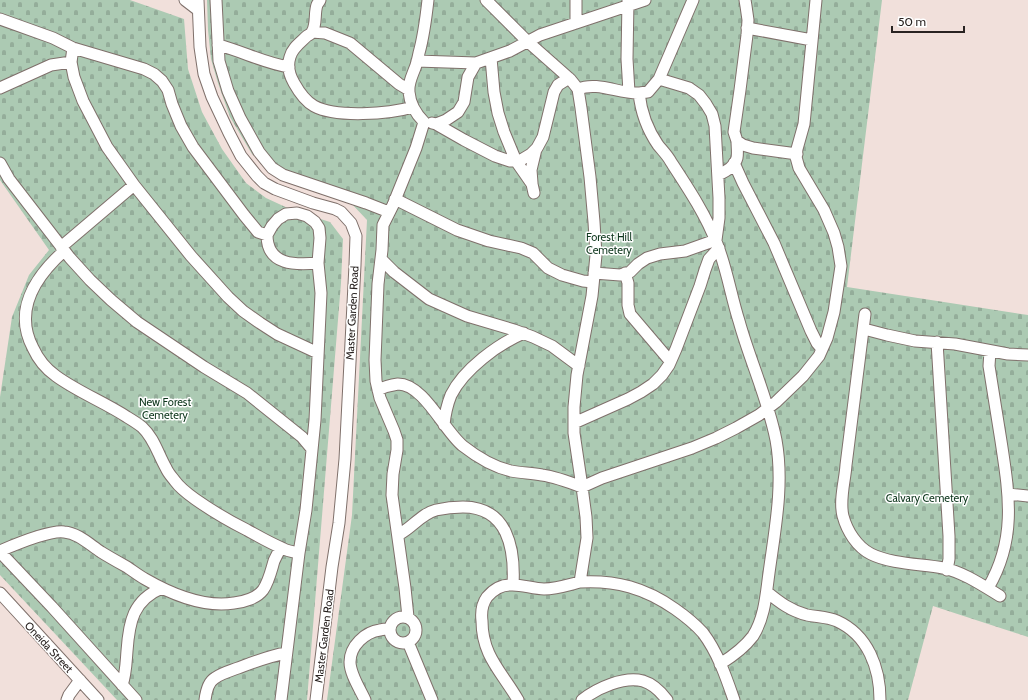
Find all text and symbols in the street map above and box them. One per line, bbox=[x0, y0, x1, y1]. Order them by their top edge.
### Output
scale bar bbox=[892, 8, 964, 34]
text: 50 m bbox=[898, 14, 926, 29]
park label: Forest Hill Cemetery bbox=[586, 230, 633, 257]
street label: Master Garden Road bbox=[343, 266, 361, 360]
park label: New Forest Cemetery bbox=[139, 395, 191, 422]
park label: Calvary Cemetery bbox=[886, 491, 969, 505]
street label: Master Garden Road bbox=[311, 588, 337, 684]
street label: Oneida Street bbox=[22, 619, 76, 676]

